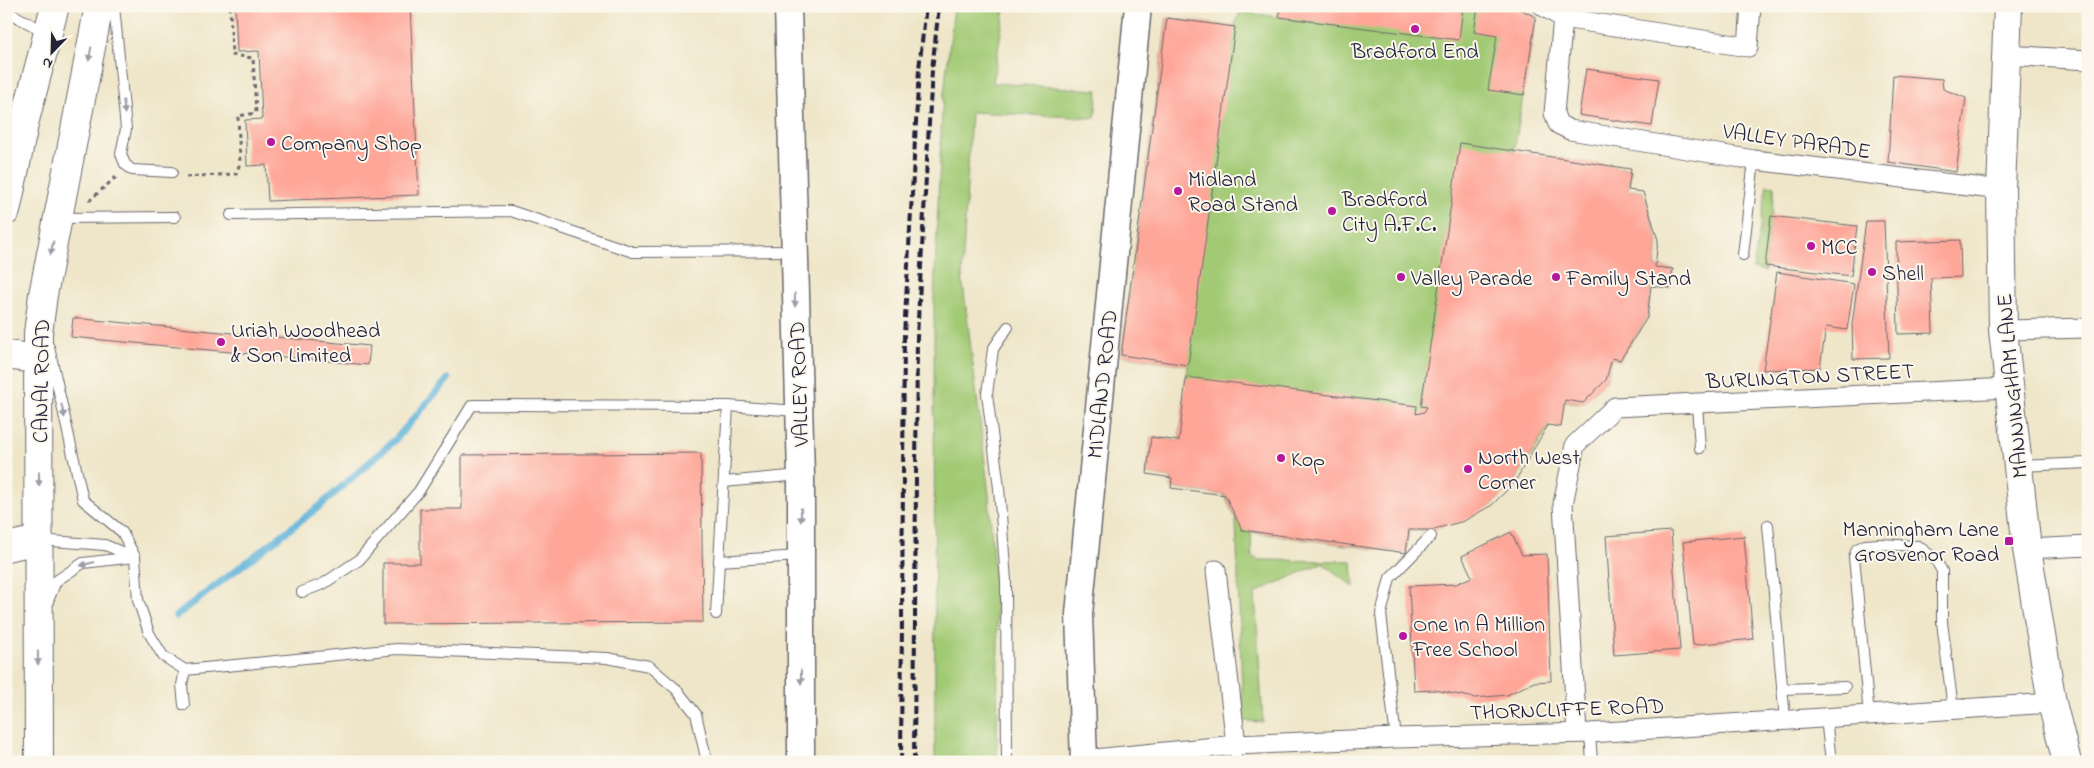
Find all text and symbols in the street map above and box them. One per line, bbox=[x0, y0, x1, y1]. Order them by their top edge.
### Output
marker: Bradford End bbox=[1409, 23, 1421, 35]
north arrow bbox=[28, 28, 78, 78]
place label: Bradford End bbox=[1350, 37, 1479, 69]
one-way arrow bbox=[85, 47, 93, 63]
text: N bbox=[39, 51, 56, 74]
one-way arrow bbox=[120, 99, 128, 115]
street label: VALLEY PARADE bbox=[1719, 117, 1873, 169]
place label: Company Shop bbox=[281, 129, 422, 162]
marker: Company Shop bbox=[265, 136, 277, 148]
place label: Midland Road Stand bbox=[1188, 165, 1298, 222]
marker: Midland Road Stand bbox=[1172, 185, 1184, 197]
place label: Bradford City A.F.C. bbox=[1341, 185, 1437, 243]
marker: Bradford City A.F.C. bbox=[1326, 205, 1338, 217]
place label: MCC bbox=[1821, 233, 1858, 265]
marker: MCC bbox=[1805, 240, 1817, 252]
one-way arrow bbox=[48, 241, 56, 257]
place label: Shell bbox=[1882, 259, 1924, 291]
place label: Valley Parade bbox=[1410, 264, 1533, 297]
place label: Family Stand bbox=[1565, 264, 1691, 297]
marker: Shell bbox=[1866, 266, 1878, 278]
marker: Valley Parade bbox=[1395, 271, 1407, 283]
marker: Family Stand bbox=[1550, 271, 1562, 283]
one-way arrow bbox=[791, 292, 799, 308]
street label: MANNINGHAM LANE bbox=[1990, 292, 2038, 480]
street label: MIDLAND ROAD bbox=[1080, 308, 1128, 460]
place label: Uriah Woodhead & Son Limited bbox=[231, 316, 380, 373]
street label: CANAL ROAD bbox=[26, 319, 60, 443]
street label: VALLEY ROAD bbox=[783, 321, 819, 448]
marker: Uriah Woodhead & Son Limited bbox=[215, 336, 227, 348]
street label: BURLINGTON STREET bbox=[1704, 357, 1915, 399]
one-way arrow bbox=[59, 403, 67, 418]
place label: North West Corner bbox=[1478, 443, 1581, 500]
place label: Kop bbox=[1291, 445, 1325, 477]
marker: Kop bbox=[1275, 452, 1287, 464]
marker: North West Corner bbox=[1462, 463, 1474, 475]
one-way arrow bbox=[35, 472, 43, 488]
one-way arrow bbox=[797, 507, 805, 523]
place label: Manningham Lane Grosvenor Road bbox=[1843, 515, 1999, 572]
marker: Manningham Lane Grosvenor Road bbox=[2003, 535, 2015, 547]
one-way arrow bbox=[80, 560, 95, 568]
place label: One In A Million Free School bbox=[1412, 610, 1545, 667]
marker: One In A Million Free School bbox=[1397, 630, 1409, 642]
one-way arrow bbox=[34, 651, 42, 667]
one-way arrow bbox=[797, 669, 805, 685]
street label: THORNCLIFFE ROAD bbox=[1469, 692, 1665, 730]

